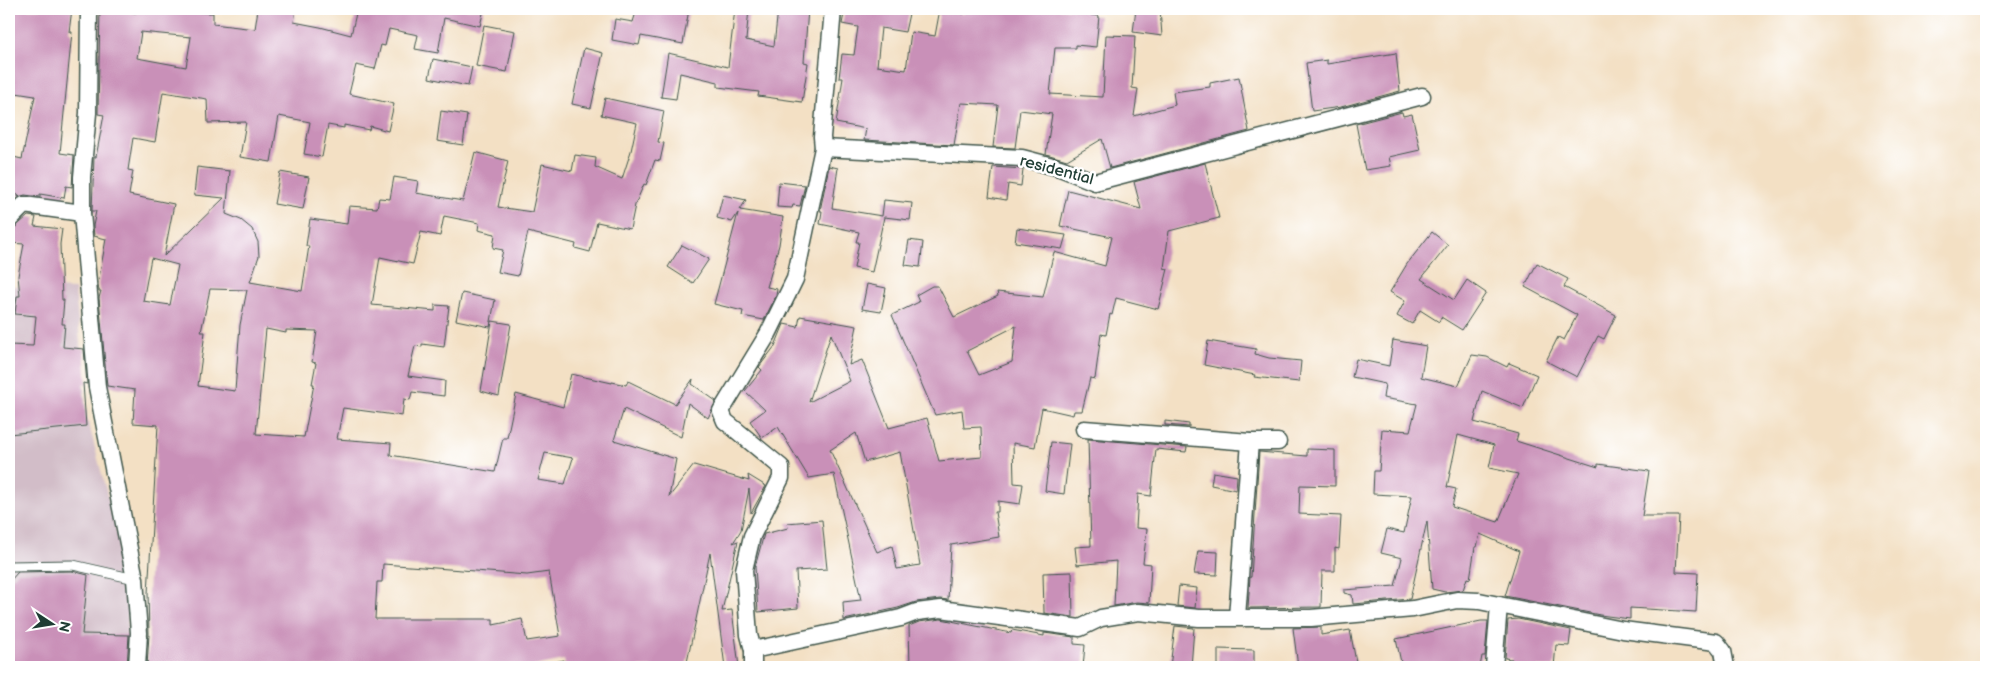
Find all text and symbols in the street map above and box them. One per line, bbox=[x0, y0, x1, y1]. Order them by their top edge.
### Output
street label: residential bbox=[1018, 151, 1096, 189]
north arrow bbox=[28, 598, 78, 648]
text: N bbox=[55, 620, 74, 634]

